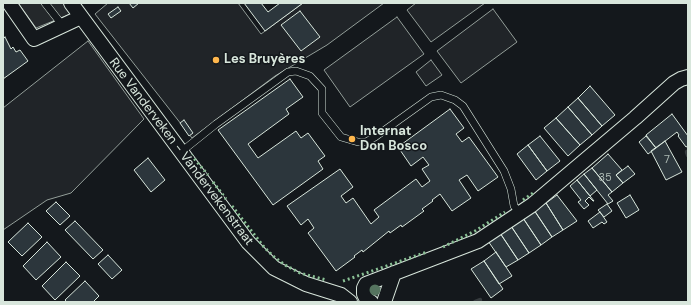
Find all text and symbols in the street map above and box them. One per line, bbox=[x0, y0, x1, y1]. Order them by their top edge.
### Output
place label: Les Bruyères bbox=[224, 52, 305, 68]
street label: Rue Vanderveken - Vandervekenstraat bbox=[105, 55, 257, 249]
marker: Les Bruyères bbox=[211, 55, 221, 65]
place label: Internat Don Bosco bbox=[360, 124, 427, 155]
marker: Internat Don Bosco bbox=[347, 134, 357, 144]
house number: 7 bbox=[664, 153, 670, 167]
house number: 35 bbox=[598, 171, 612, 185]

